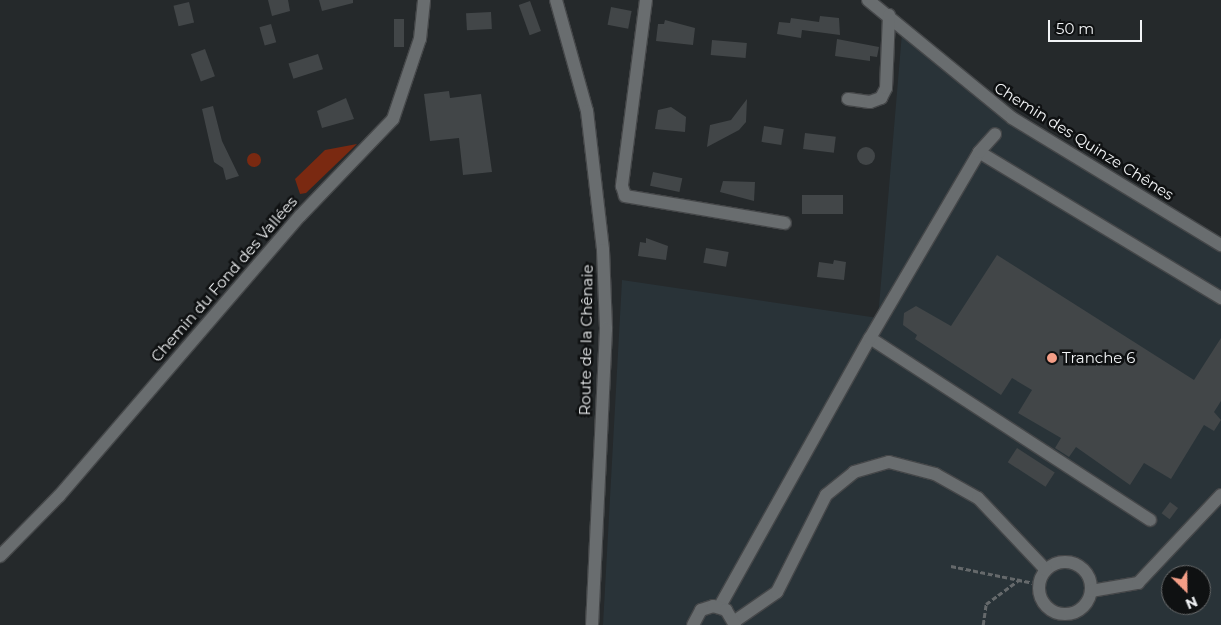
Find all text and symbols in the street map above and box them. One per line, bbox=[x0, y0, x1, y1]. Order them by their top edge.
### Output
scale bar bbox=[1051, 10, 1145, 42]
text: 50 m bbox=[1056, 19, 1094, 38]
street label: Chemin des Quinze Chênes bbox=[991, 78, 1177, 204]
street label: Chemin du Fond des Vallées bbox=[147, 193, 301, 365]
street label: Route de la Chênaie bbox=[576, 264, 596, 416]
place label: Tranche 6 bbox=[1062, 349, 1135, 367]
marker: Tranche 6 bbox=[1046, 352, 1058, 364]
north arrow bbox=[1161, 565, 1211, 615]
text: N bbox=[1183, 592, 1200, 613]

